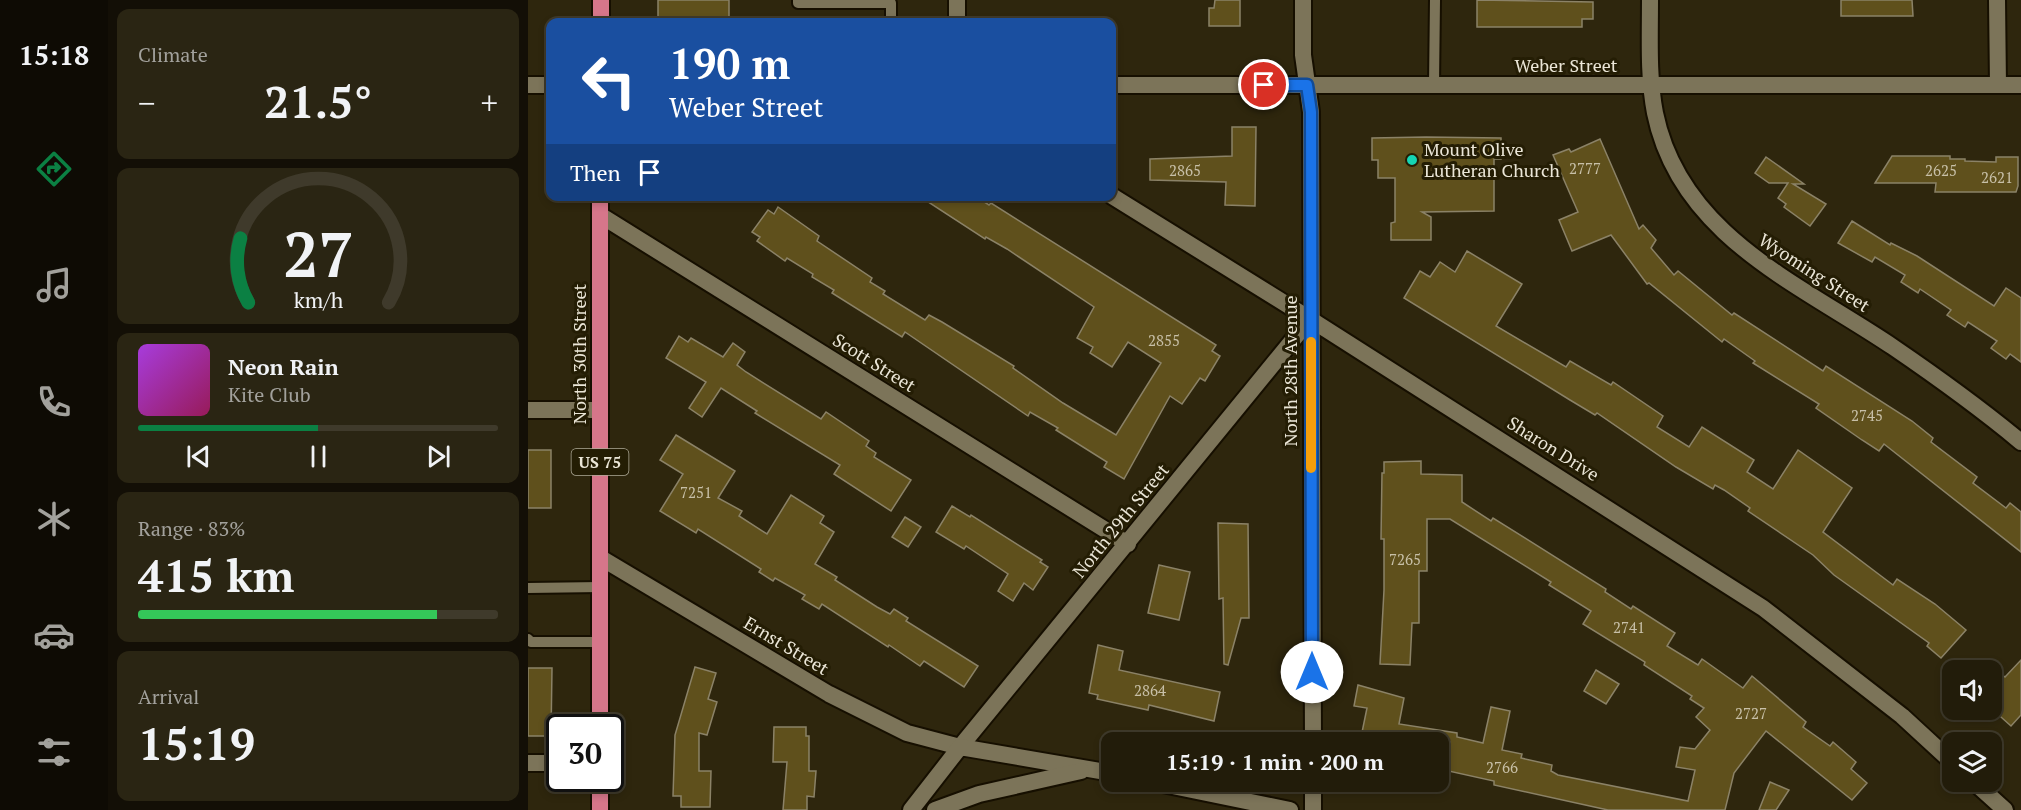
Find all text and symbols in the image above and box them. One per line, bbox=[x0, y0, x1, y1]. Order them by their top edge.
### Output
text: 190 m bbox=[669, 35, 790, 91]
text: 15:18 bbox=[19, 37, 89, 73]
text: Climate bbox=[138, 41, 208, 68]
icon: left bbox=[570, 42, 648, 120]
street label: Weber Street bbox=[1515, 53, 1618, 77]
pin bbox=[1238, 59, 1289, 110]
icon: arrive bbox=[1247, 68, 1280, 101]
text: 21.5° bbox=[264, 71, 372, 131]
text: − bbox=[138, 81, 156, 124]
text: + bbox=[480, 81, 498, 124]
text: Weber Street bbox=[669, 89, 823, 125]
place label: Mount Olive Lutheran Church bbox=[1424, 137, 1560, 182]
icon: directions bbox=[33, 148, 75, 190]
marker: Mount Olive Lutheran Church bbox=[1405, 153, 1419, 167]
icon: arrive bbox=[633, 156, 666, 189]
text: Then bbox=[570, 158, 621, 187]
house number: 2777 bbox=[1569, 158, 1601, 178]
house number: 2865 bbox=[1169, 160, 1201, 180]
house number: 2625 bbox=[1925, 160, 1957, 180]
house number: 2621 bbox=[1981, 167, 2013, 187]
text: 27 bbox=[283, 212, 353, 295]
street label: Wyoming Street bbox=[1754, 227, 1875, 317]
icon: music bbox=[33, 264, 75, 306]
street label: North 30th Street bbox=[567, 283, 591, 424]
text: km/h bbox=[293, 286, 343, 314]
street label: North 28th Avenue bbox=[1278, 295, 1302, 447]
street label: Scott Street bbox=[829, 327, 921, 397]
house number: 2855 bbox=[1148, 330, 1180, 350]
text: Neon Rain bbox=[228, 352, 339, 381]
icon: phone bbox=[33, 381, 75, 423]
text: Kite Club bbox=[228, 381, 311, 408]
house number: 2745 bbox=[1851, 405, 1883, 425]
street label: Sharon Drive bbox=[1503, 410, 1604, 486]
icon: previous bbox=[182, 440, 215, 473]
icon: pause bbox=[302, 440, 335, 473]
icon: next bbox=[422, 440, 455, 473]
road number: US 75 bbox=[572, 449, 628, 475]
street label: North 29th Street bbox=[1067, 458, 1174, 583]
house number: 7251 bbox=[680, 482, 712, 502]
icon: climate bbox=[33, 498, 75, 540]
text: Range · 83% bbox=[138, 515, 245, 542]
text: 415 km bbox=[138, 545, 294, 605]
house number: 7265 bbox=[1389, 549, 1421, 569]
street label: Ernst Street bbox=[740, 610, 834, 680]
icon: car bbox=[33, 614, 75, 656]
house number: 2741 bbox=[1613, 617, 1645, 637]
position arrow bbox=[1280, 640, 1344, 704]
map controls bbox=[1942, 660, 2002, 792]
button: sound bbox=[1942, 660, 2002, 720]
house number: 2864 bbox=[1134, 680, 1166, 700]
text: Arrival bbox=[138, 683, 199, 710]
house number: 2727 bbox=[1735, 703, 1767, 723]
text: 15:19 bbox=[138, 713, 255, 773]
speed limit sign: 30 bbox=[546, 714, 624, 792]
icon: filters bbox=[33, 731, 75, 773]
button: layers bbox=[1942, 732, 2002, 792]
text: 15:19 · 1 min · 200 m bbox=[1166, 747, 1384, 776]
house number: 2766 bbox=[1486, 757, 1518, 777]

